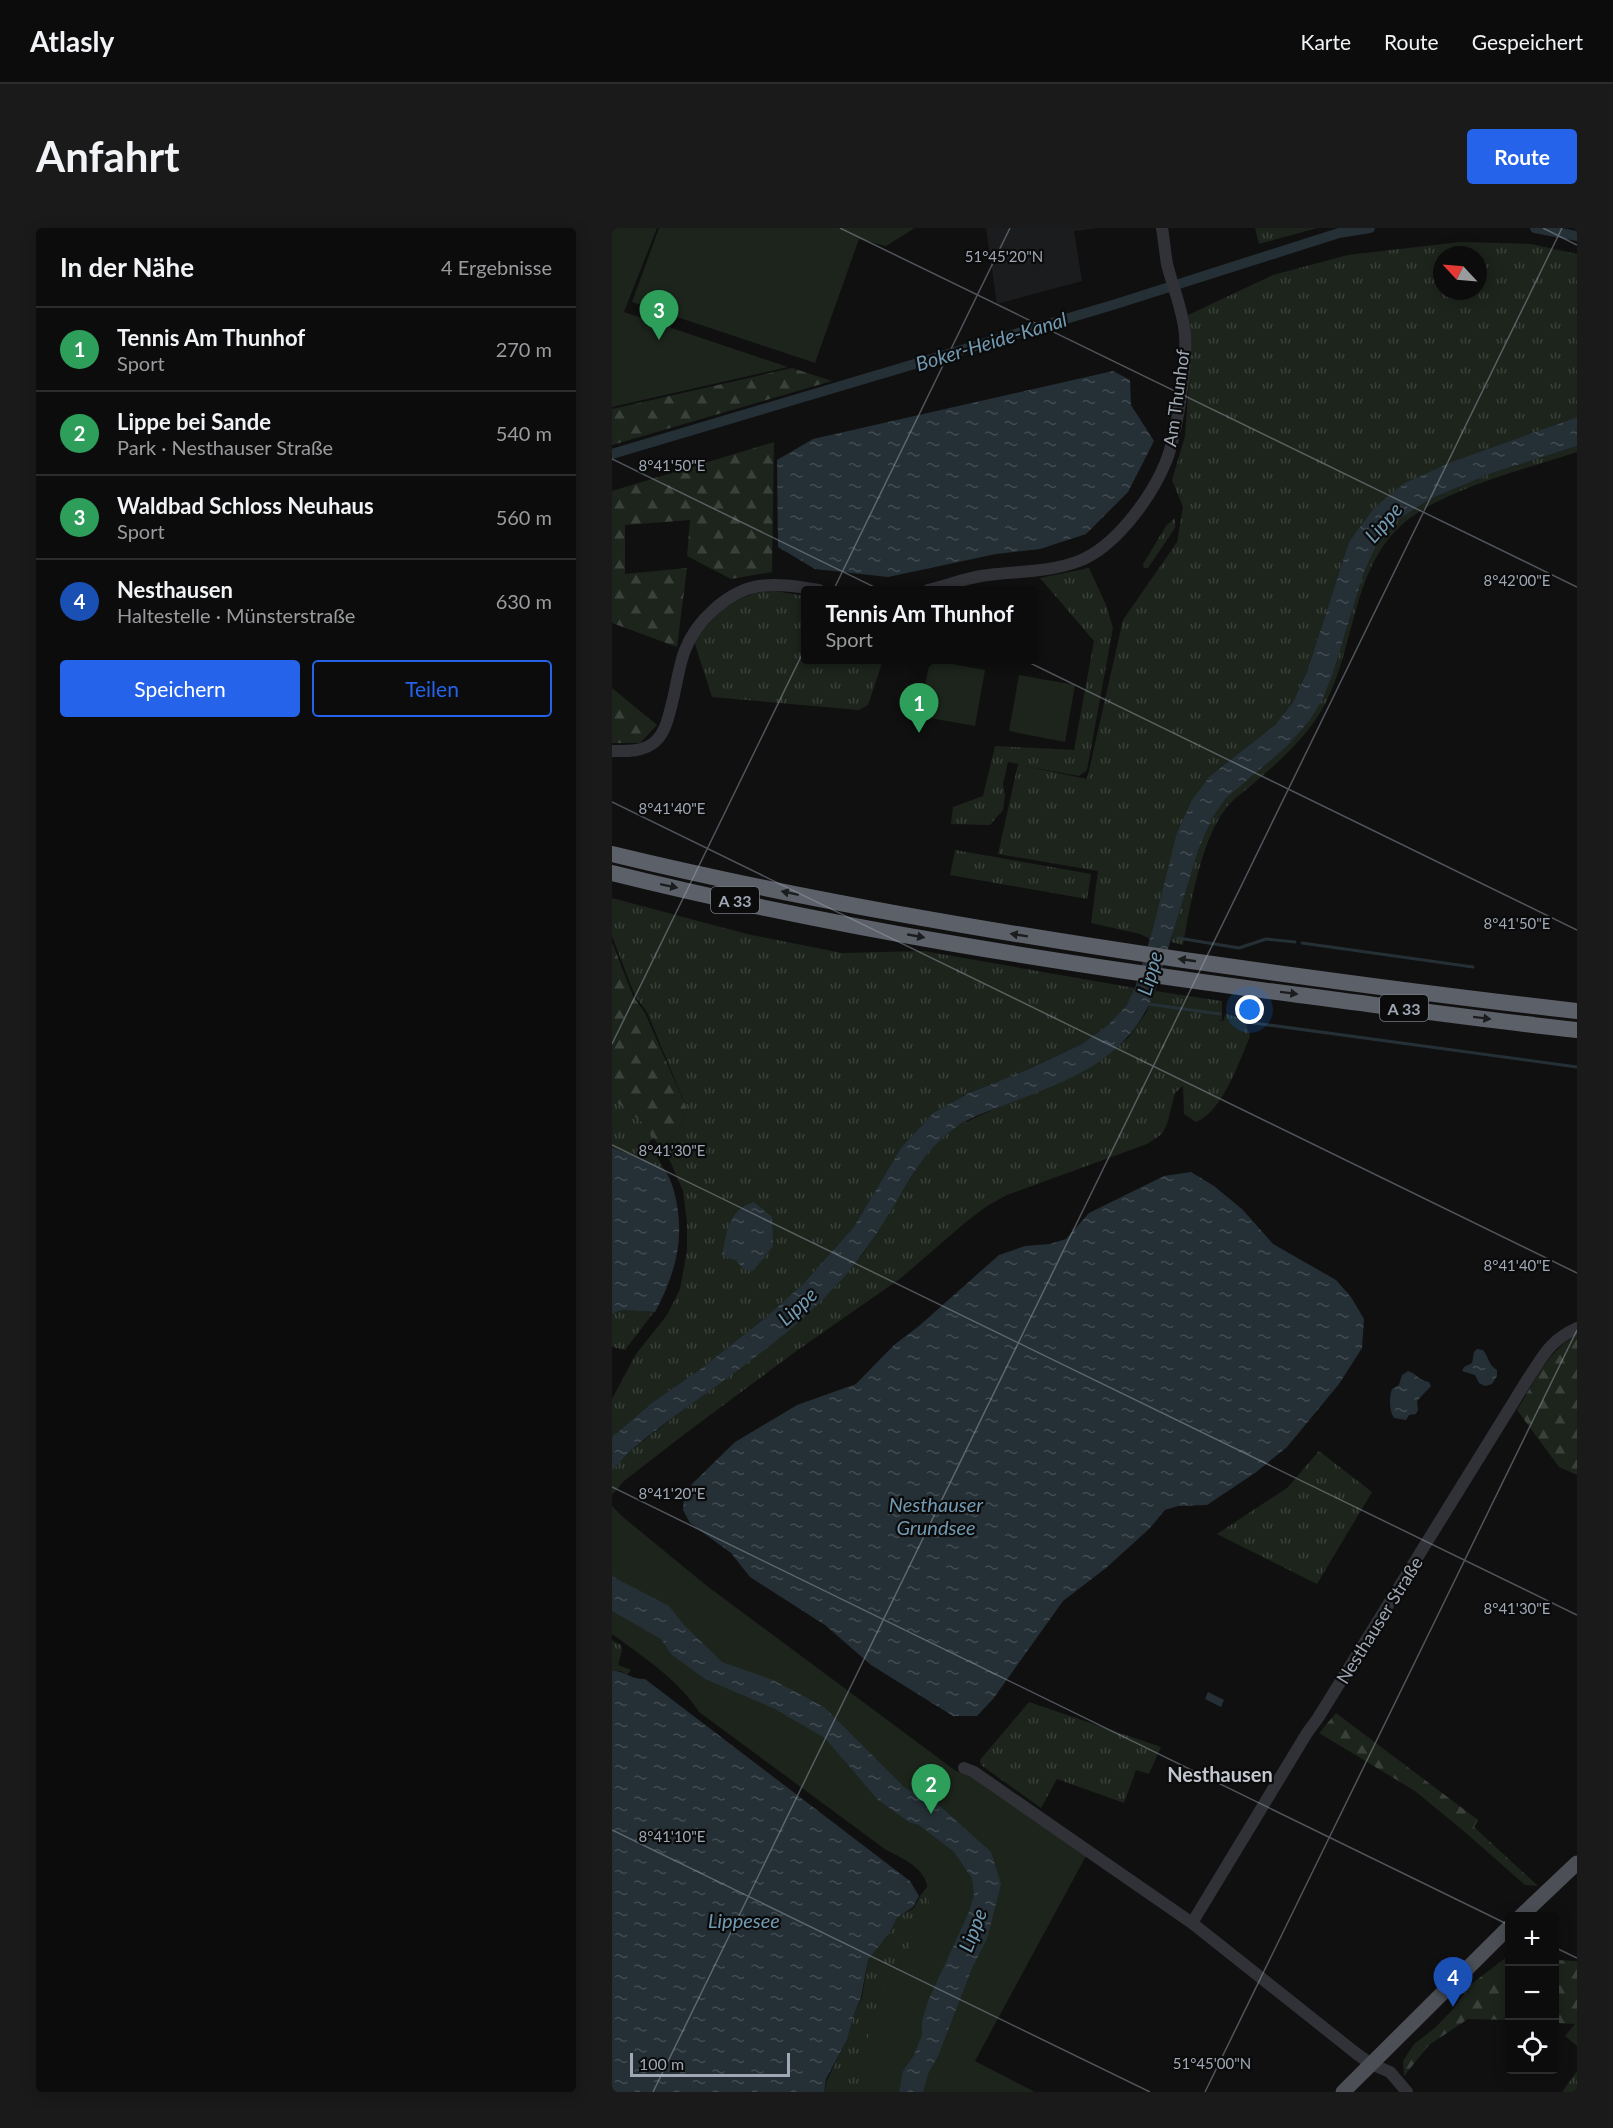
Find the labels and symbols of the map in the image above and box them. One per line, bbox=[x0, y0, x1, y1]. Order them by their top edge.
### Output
north arrow bbox=[1433, 246, 1487, 300]
text: 51°45'20"N bbox=[965, 247, 1043, 265]
pin: 3 bbox=[640, 291, 678, 340]
water label: Boker-Heide-Kanal bbox=[912, 306, 1070, 375]
street label: Am Thunhof bbox=[1158, 347, 1194, 448]
text: 8°41'50"E bbox=[639, 456, 706, 474]
water label: Lippe bbox=[1359, 497, 1407, 547]
text: 8°42'00"E bbox=[1484, 571, 1551, 589]
pin: 1 bbox=[900, 684, 938, 733]
text: 8°41'40"E bbox=[639, 799, 706, 817]
one-way arrow bbox=[660, 882, 679, 891]
road number: A 33 bbox=[711, 887, 759, 913]
one-way arrow bbox=[780, 888, 799, 897]
text: 8°41'50"E bbox=[1484, 914, 1551, 932]
one-way arrow bbox=[1009, 930, 1028, 939]
one-way arrow bbox=[907, 932, 926, 941]
water label: Lippe bbox=[1131, 948, 1167, 998]
one-way arrow bbox=[1177, 956, 1196, 965]
one-way arrow bbox=[1280, 989, 1299, 998]
your location bbox=[1235, 995, 1264, 1024]
road number: A 33 bbox=[1380, 995, 1428, 1021]
one-way arrow bbox=[1473, 1013, 1492, 1023]
text: 8°41'30"E bbox=[639, 1141, 706, 1159]
text: 8°41'40"E bbox=[1484, 1256, 1551, 1274]
water label: Lippe bbox=[772, 1282, 822, 1330]
text: 8°41'20"E bbox=[639, 1484, 706, 1502]
water label: Nesthauser Grundsee bbox=[889, 1492, 984, 1539]
street label: Nesthauser Straße bbox=[1331, 1553, 1427, 1687]
text: 8°41'30"E bbox=[1484, 1599, 1551, 1617]
district label: Nesthausen bbox=[1167, 1762, 1273, 1786]
pin: 2 bbox=[912, 1764, 950, 1814]
text: 8°41'10"E bbox=[639, 1827, 706, 1845]
water label: Lippe bbox=[953, 1905, 991, 1955]
water label: Lippesee bbox=[708, 1908, 780, 1932]
pin: 4 bbox=[1434, 1958, 1472, 2007]
scale bar bbox=[630, 2050, 790, 2078]
text: 51°45'00"N bbox=[1173, 2054, 1251, 2072]

